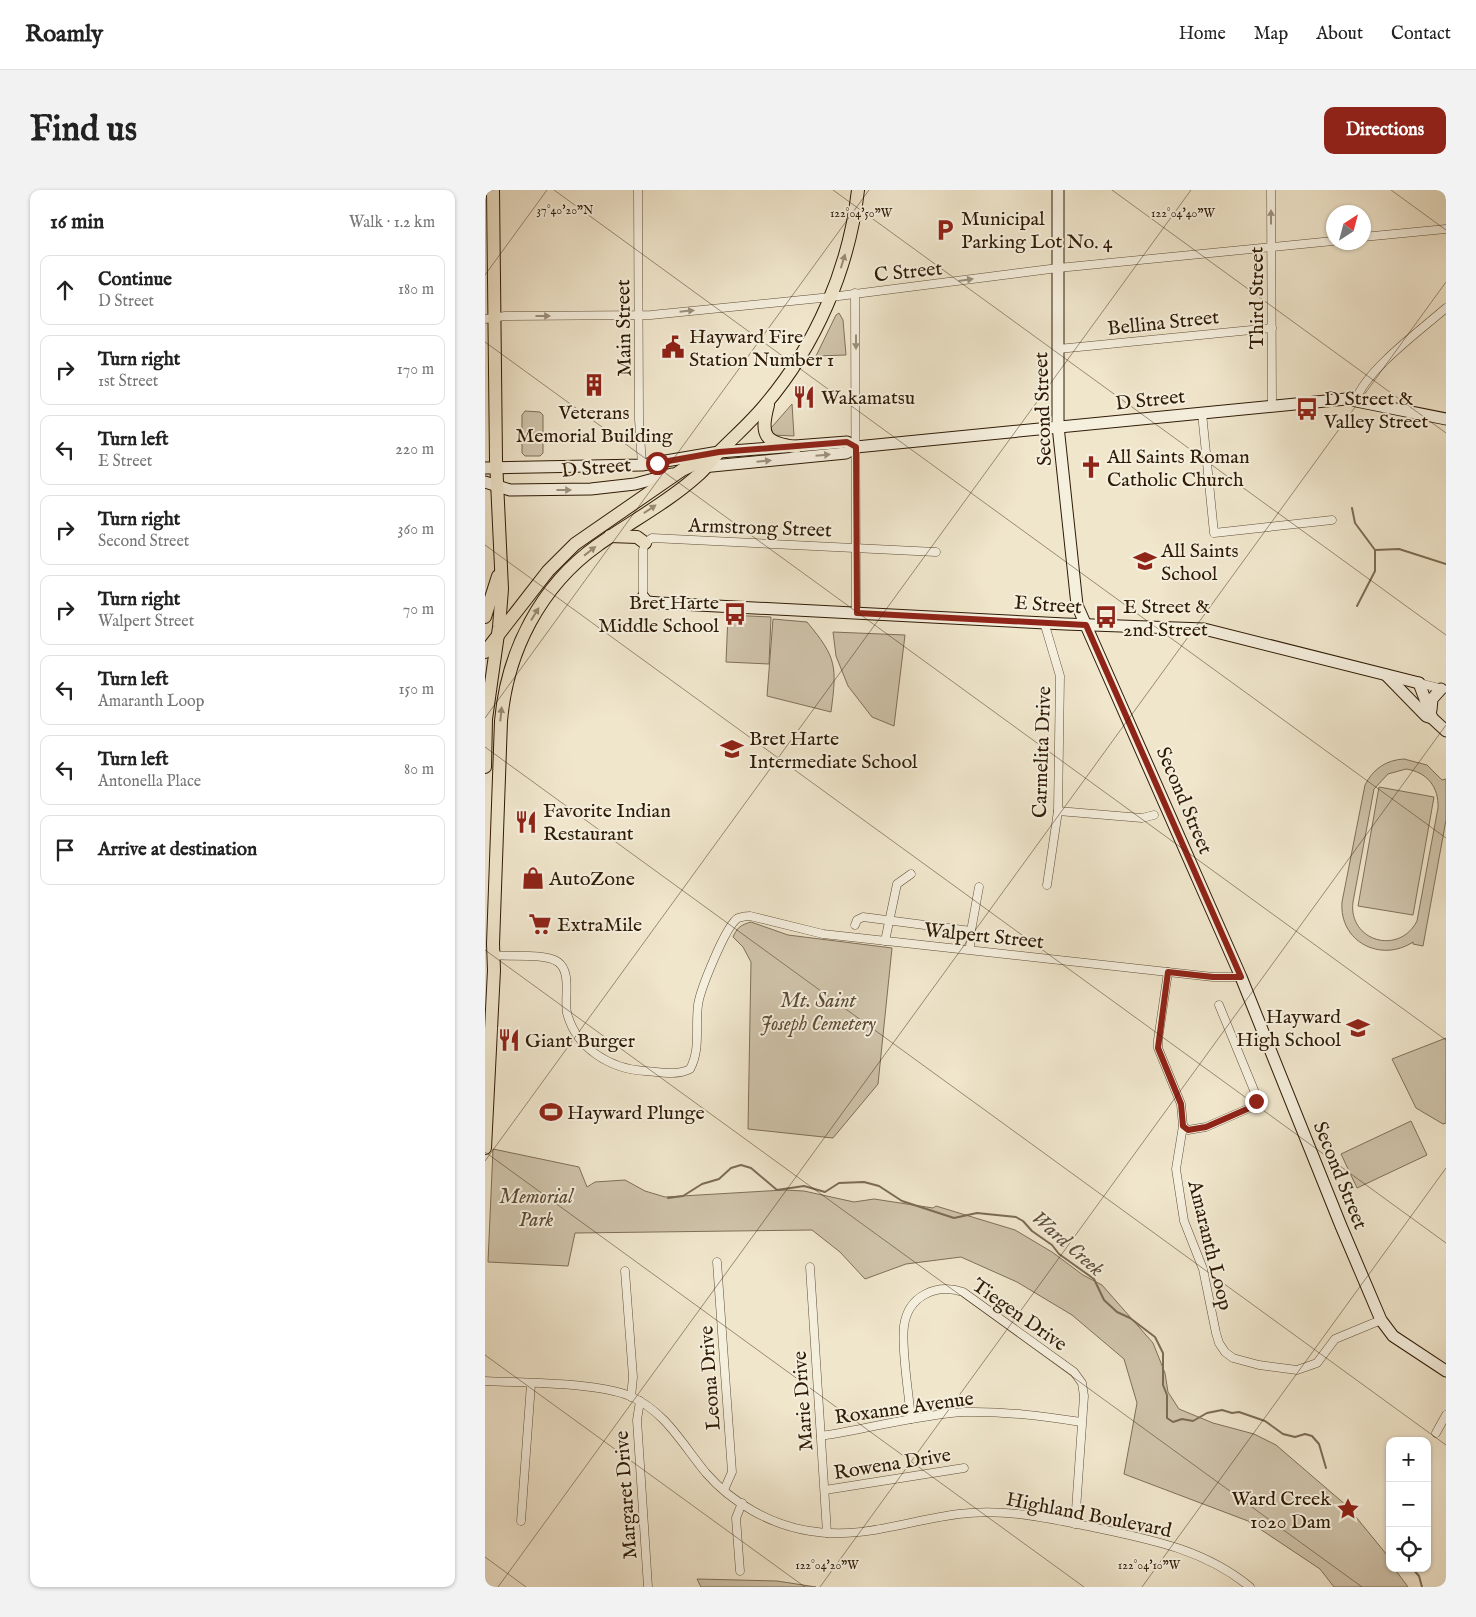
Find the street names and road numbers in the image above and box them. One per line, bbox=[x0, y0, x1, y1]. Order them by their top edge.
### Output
street label: Third Street bbox=[1245, 247, 1270, 349]
street label: C Street bbox=[873, 256, 944, 288]
street label: Main Street bbox=[611, 279, 638, 377]
street label: Bellina Street bbox=[1106, 305, 1220, 342]
street label: Second Street bbox=[1029, 351, 1058, 466]
street label: D Street bbox=[1114, 384, 1186, 417]
street label: D Street bbox=[560, 453, 632, 484]
street label: Armstrong Street bbox=[687, 513, 832, 544]
street label: E Street bbox=[1013, 591, 1083, 620]
street label: Carmelita Drive bbox=[1028, 686, 1057, 818]
street label: Second Street bbox=[1150, 743, 1217, 858]
street label: Walpert Street bbox=[923, 918, 1045, 955]
street label: Second Street bbox=[1307, 1118, 1373, 1233]
street label: Amaranth Loop bbox=[1181, 1177, 1238, 1313]
street label: Tiegen Drive bbox=[967, 1273, 1072, 1357]
street label: Leona Drive bbox=[694, 1325, 727, 1431]
street label: Marie Drive bbox=[788, 1350, 819, 1452]
street label: Roxanne Avenue bbox=[833, 1386, 975, 1431]
street label: Margaret Drive bbox=[610, 1430, 643, 1560]
street label: Rowena Drive bbox=[832, 1443, 953, 1486]
street label: Highland Boulevard bbox=[1004, 1487, 1174, 1544]

